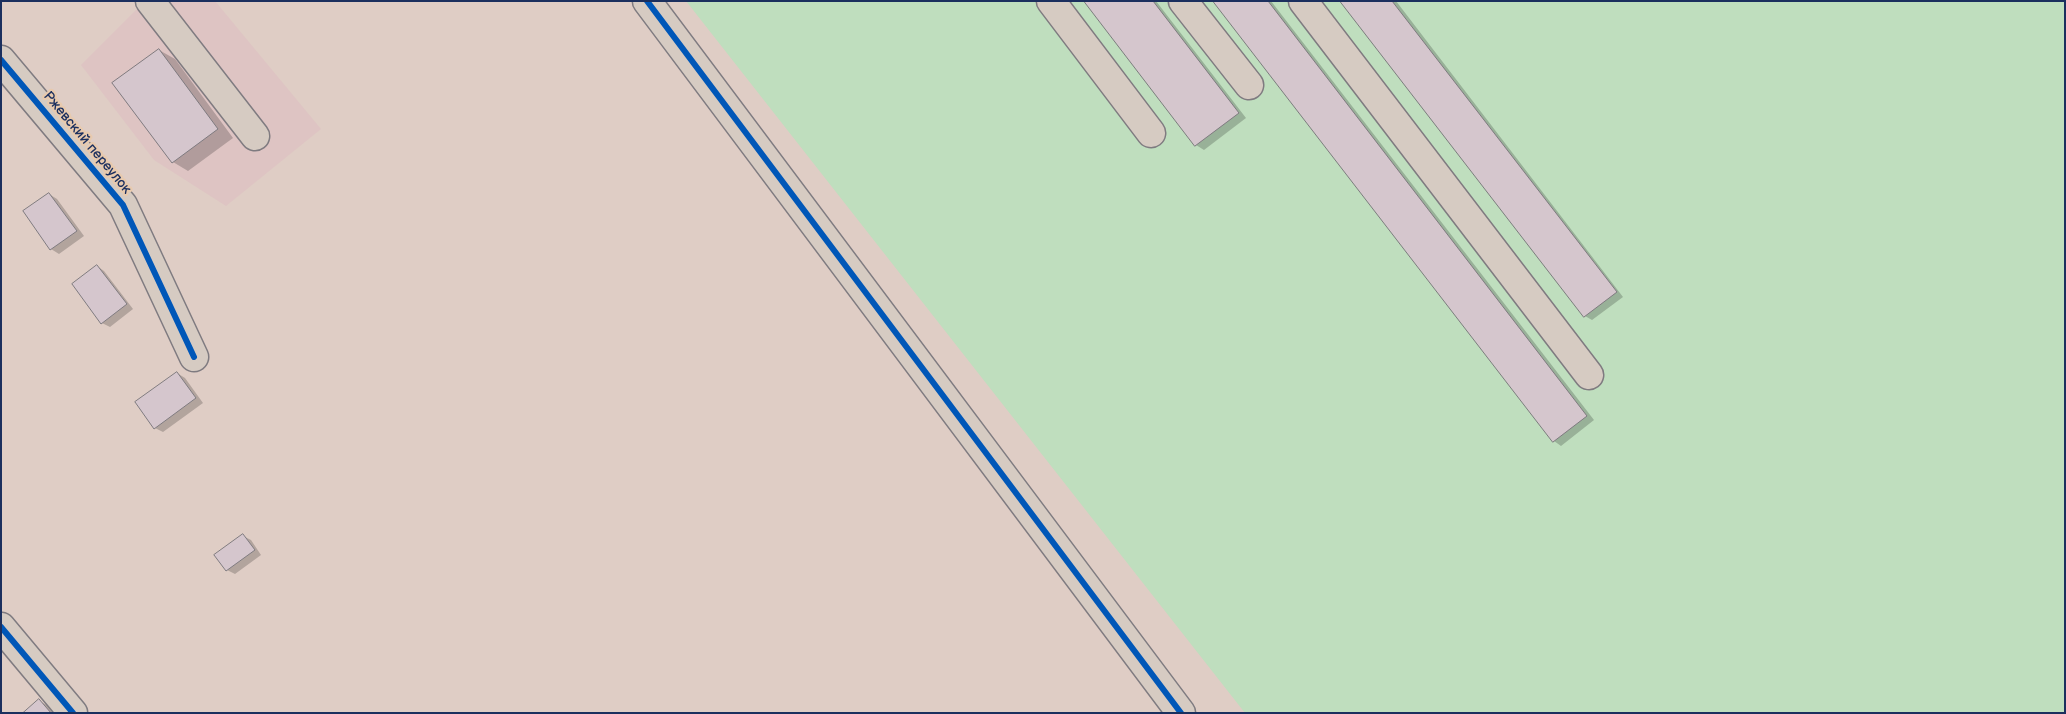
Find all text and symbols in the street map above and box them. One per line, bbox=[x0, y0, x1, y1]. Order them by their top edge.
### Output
street label: Ржевский переулок bbox=[39, 88, 135, 198]

